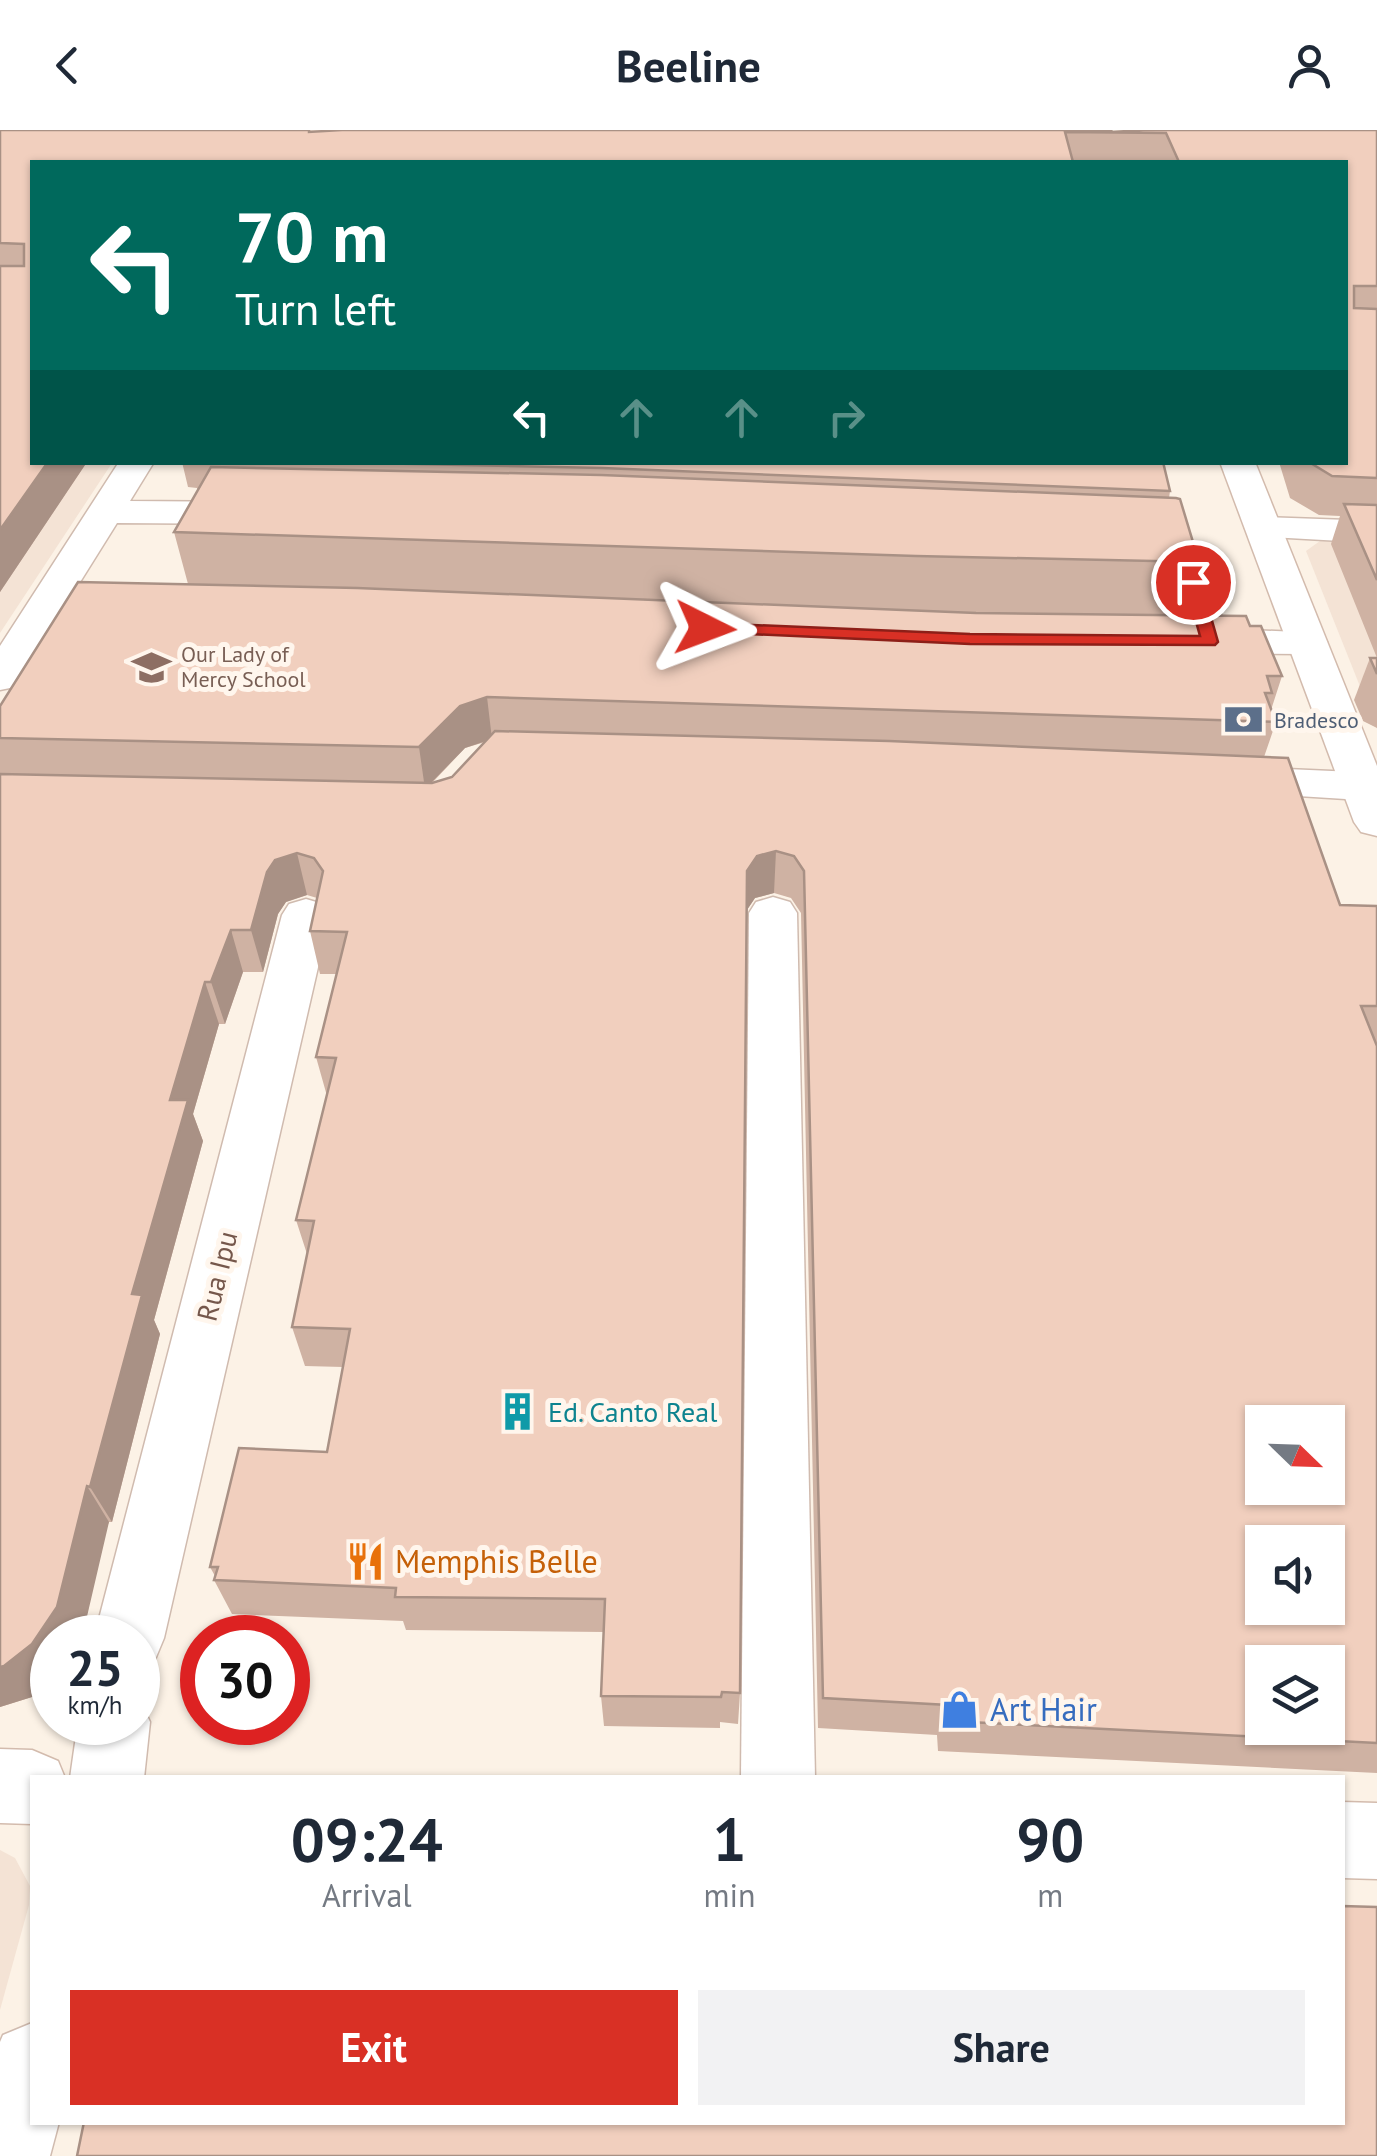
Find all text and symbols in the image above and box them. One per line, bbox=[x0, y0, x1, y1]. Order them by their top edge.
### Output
text: Beeline bbox=[616, 36, 761, 94]
icon: back bbox=[40, 38, 95, 93]
icon: person bbox=[1282, 38, 1337, 93]
text: 70 m bbox=[235, 191, 388, 281]
icon: left bbox=[70, 200, 200, 330]
text: Turn left bbox=[235, 279, 396, 337]
icon: left bbox=[504, 390, 559, 445]
icon: ahead bbox=[609, 390, 664, 445]
icon: ahead bbox=[714, 390, 769, 445]
icon: right bbox=[819, 390, 874, 445]
pin bbox=[1151, 540, 1236, 625]
icon: arrive bbox=[1166, 555, 1221, 610]
position arrow bbox=[653, 576, 757, 680]
place label: Our Lady of Mercy School bbox=[181, 640, 306, 693]
school or university icon: Our Lady of Mercy School bbox=[130, 646, 172, 688]
bank icon: Bradesco bbox=[1223, 699, 1265, 741]
place label: Bradesco bbox=[1274, 706, 1359, 734]
street label: Rua Ipu bbox=[188, 1227, 246, 1325]
building icon: Ed. Canto Real bbox=[497, 1391, 539, 1433]
place label: Ed. Canto Real bbox=[548, 1393, 717, 1430]
north arrow bbox=[1245, 1405, 1345, 1505]
map controls bbox=[1245, 1405, 1345, 1745]
button: sound bbox=[1245, 1525, 1345, 1625]
place label: Memphis Belle bbox=[395, 1540, 598, 1582]
restaurant icon: Memphis Belle bbox=[344, 1541, 386, 1583]
speed limit sign: 30 bbox=[180, 1615, 310, 1745]
text: 25 bbox=[67, 1635, 123, 1700]
button: layers bbox=[1245, 1645, 1345, 1745]
place label: Art Hair bbox=[990, 1688, 1097, 1730]
text: km/h bbox=[68, 1689, 122, 1721]
shop icon: Art Hair bbox=[939, 1689, 981, 1731]
text: 09:24 bbox=[291, 1800, 443, 1878]
text: 1 bbox=[713, 1800, 747, 1878]
text: 90 bbox=[1016, 1800, 1084, 1878]
text: Arrival bbox=[322, 1874, 412, 1916]
text: min bbox=[704, 1874, 756, 1916]
text: m bbox=[1037, 1874, 1063, 1916]
button: Exit bbox=[70, 1990, 678, 2105]
button: Share bbox=[698, 1990, 1305, 2105]

